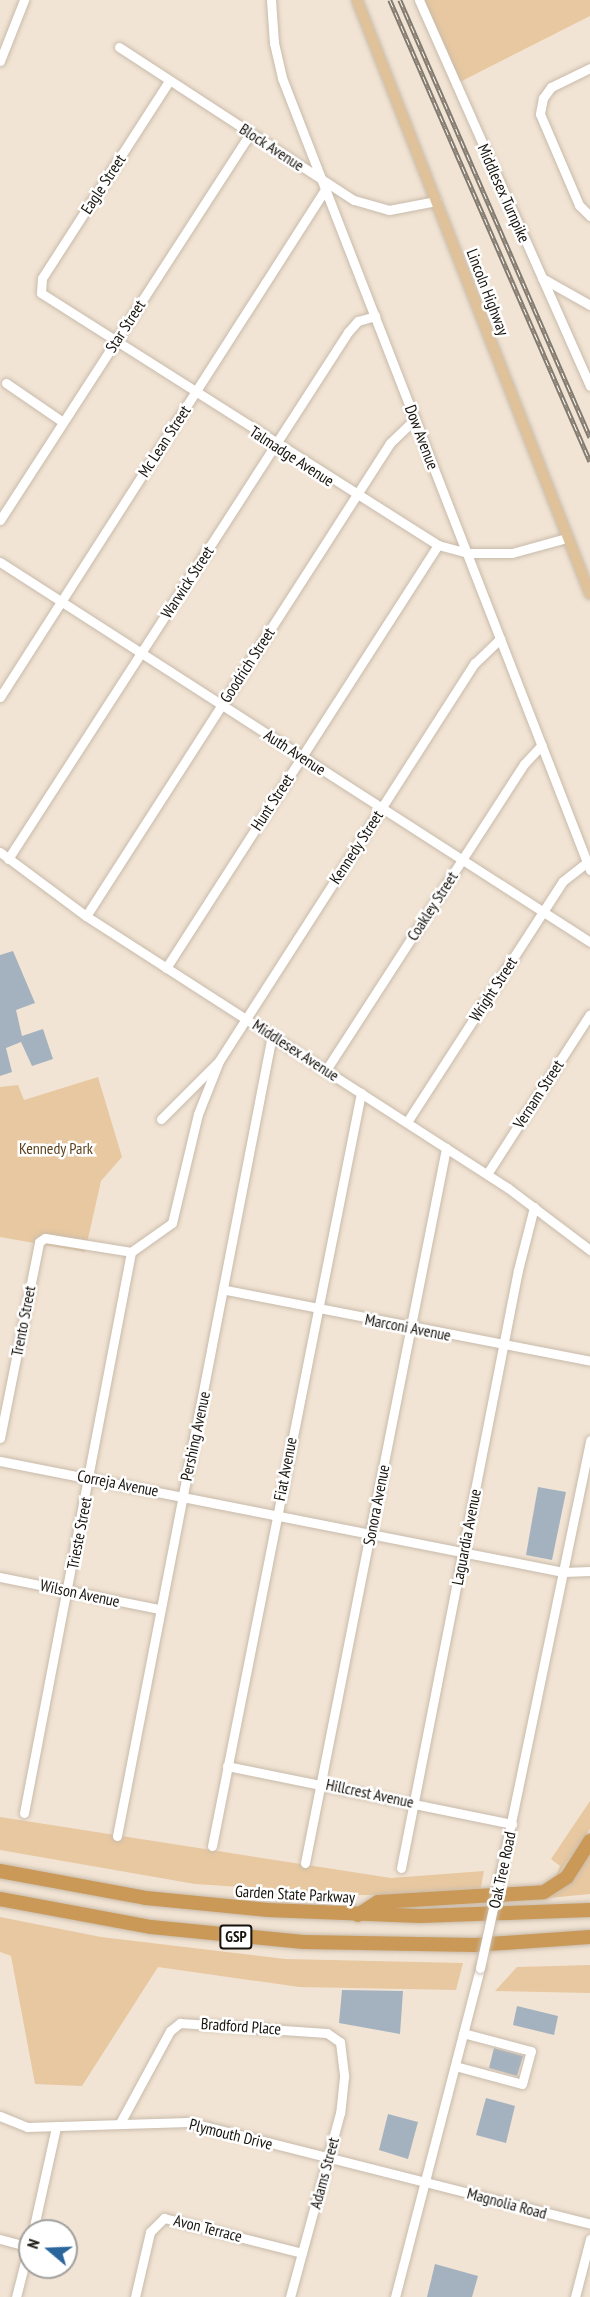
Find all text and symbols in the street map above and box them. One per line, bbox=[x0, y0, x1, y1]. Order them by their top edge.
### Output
street label: Block Avenue bbox=[236, 119, 308, 175]
street label: Middlesex Turnpike bbox=[474, 140, 534, 246]
street label: Eagle Street bbox=[77, 151, 129, 217]
street label: Lincoln Highway bbox=[463, 246, 513, 338]
street label: Star Street bbox=[101, 296, 149, 356]
street label: Mc Lean Street bbox=[134, 401, 194, 481]
street label: Dow Avenue bbox=[401, 402, 443, 472]
street label: Talmadge Avenue bbox=[246, 422, 338, 490]
street label: Warwick Street bbox=[157, 542, 217, 622]
street label: Goodrich Street bbox=[216, 624, 278, 706]
street label: Auth Avenue bbox=[260, 725, 330, 779]
street label: Hunt Street bbox=[247, 770, 297, 834]
street label: Kennedy Street bbox=[325, 807, 387, 887]
street label: Coakley Street bbox=[402, 868, 462, 944]
street label: Wright Street bbox=[465, 953, 521, 1025]
street label: Middlesex Avenue bbox=[249, 1015, 343, 1085]
street label: Vernam Street bbox=[509, 1056, 567, 1132]
park label: Kennedy Park bbox=[19, 1138, 93, 1158]
street label: Trento Street bbox=[7, 1284, 39, 1358]
street label: Marconi Avenue bbox=[363, 1309, 453, 1345]
street label: Pershing Avenue bbox=[176, 1389, 214, 1483]
street label: Fiat Avenue bbox=[269, 1435, 301, 1503]
street label: Sonora Avenue bbox=[359, 1463, 393, 1547]
street label: Correja Avenue bbox=[75, 1466, 161, 1500]
street label: Laguardia Avenue bbox=[447, 1487, 485, 1587]
street label: Trieste Street bbox=[63, 1495, 95, 1571]
street label: Wilson Avenue bbox=[38, 1575, 122, 1611]
street label: Hillcrest Avenue bbox=[324, 1774, 416, 1812]
street label: Oak Tree Road bbox=[484, 1829, 520, 1911]
street label: Garden State Parkway bbox=[234, 1881, 356, 1907]
road number: GSP bbox=[218, 1925, 254, 1949]
street label: Bradford Place bbox=[200, 2014, 282, 2038]
street label: Plymouth Drive bbox=[187, 2114, 275, 2154]
street label: Adams Street bbox=[305, 2135, 343, 2211]
street label: Magnolia Road bbox=[465, 2183, 549, 2223]
street label: Avon Terrace bbox=[172, 2210, 244, 2246]
north arrow bbox=[18, 2219, 78, 2279]
text: N bbox=[22, 2236, 44, 2251]

